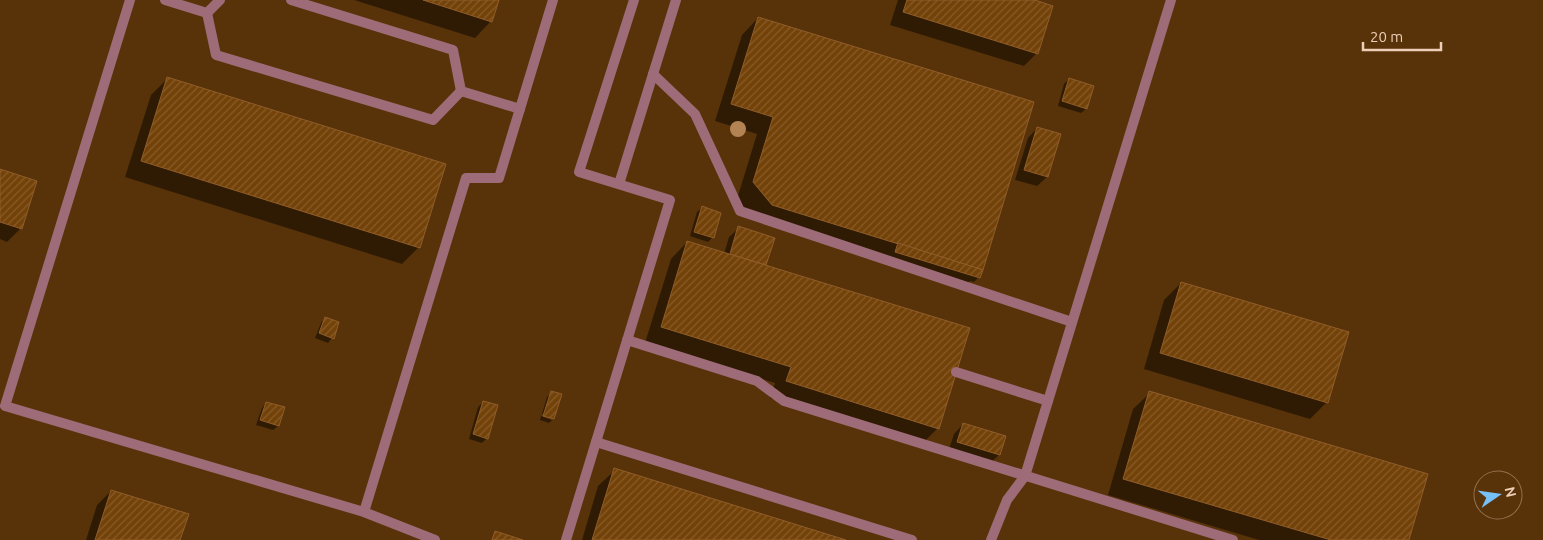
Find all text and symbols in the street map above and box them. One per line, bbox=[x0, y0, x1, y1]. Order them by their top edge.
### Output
scale bar bbox=[1363, 20, 1440, 52]
text: 20 m bbox=[1370, 28, 1403, 45]
north arrow bbox=[1473, 470, 1523, 520]
text: N bbox=[1502, 485, 1520, 499]

